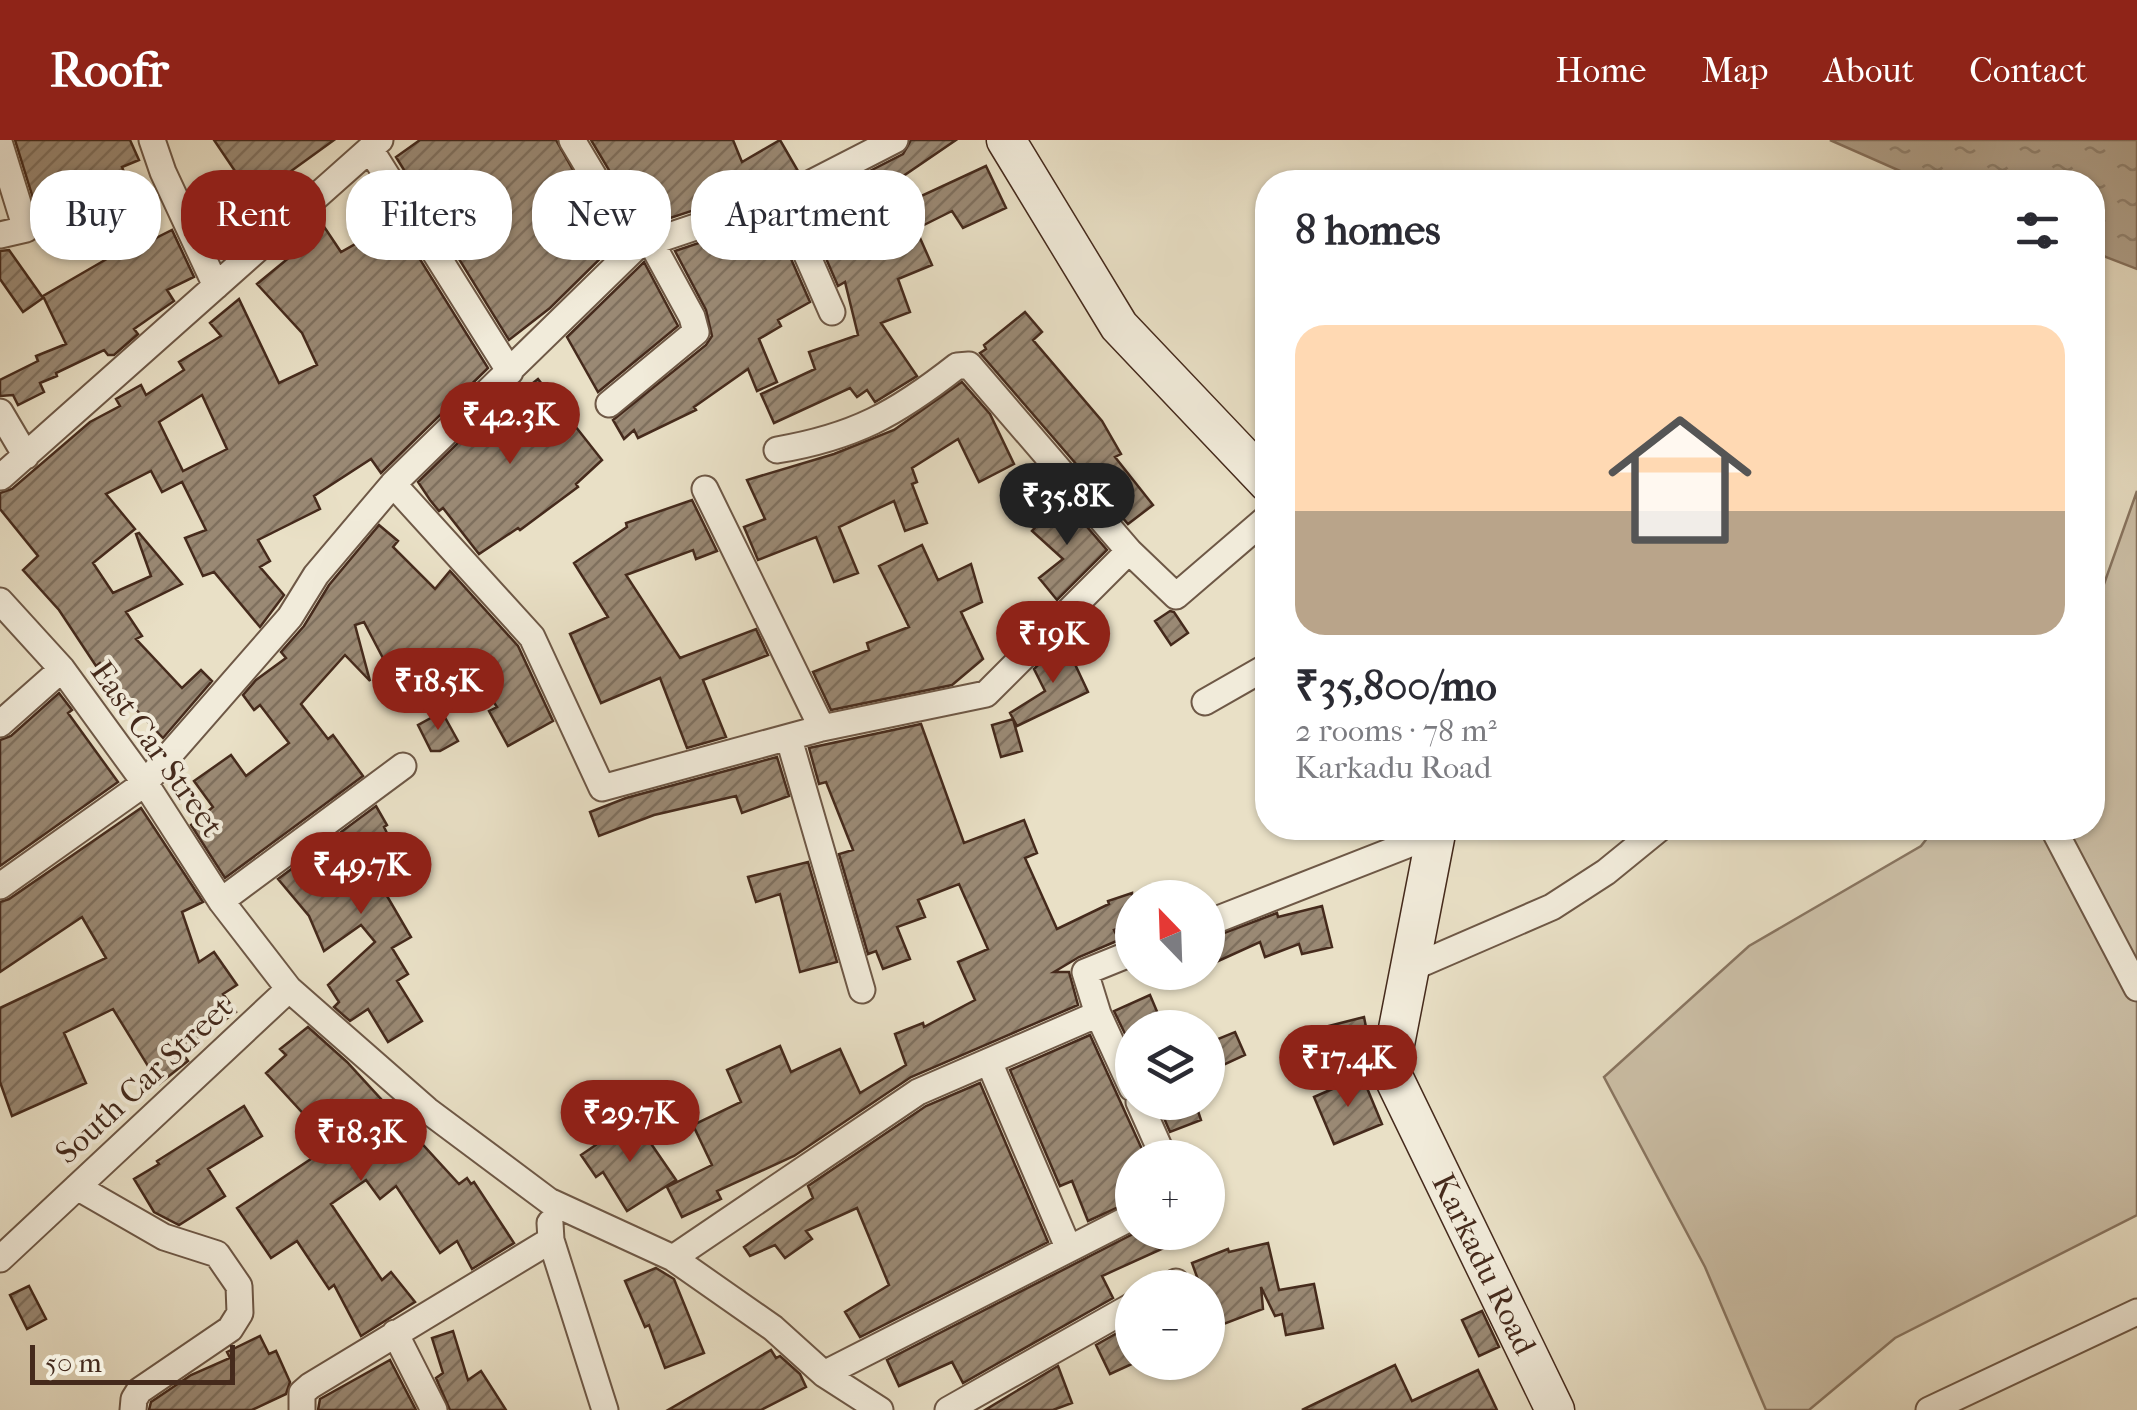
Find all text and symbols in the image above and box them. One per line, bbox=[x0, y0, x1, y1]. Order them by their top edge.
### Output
text: Roofr bbox=[50, 42, 169, 98]
text: Home bbox=[1555, 50, 1646, 91]
text: Map bbox=[1701, 50, 1769, 91]
text: About bbox=[1824, 50, 1914, 91]
text: Contact bbox=[1969, 50, 2087, 91]
chip: Buy bbox=[30, 170, 161, 260]
chip: Rent bbox=[181, 170, 326, 260]
chip: Filters bbox=[346, 170, 512, 260]
chip: New bbox=[532, 170, 671, 260]
chip: Apartment bbox=[691, 170, 925, 260]
icon: filters bbox=[2010, 203, 2065, 258]
text: 8 homes bbox=[1295, 206, 1441, 255]
pin: ₹42.3K bbox=[429, 382, 591, 467]
icon: home bbox=[1590, 390, 1770, 570]
text: ₹42.3K bbox=[462, 396, 558, 433]
pin: ₹35.8K bbox=[986, 463, 1148, 548]
text: ₹35.8K bbox=[1022, 477, 1112, 514]
pin: ₹19K bbox=[994, 601, 1112, 686]
text: ₹19K bbox=[1018, 615, 1088, 652]
pin: ₹18.5K bbox=[357, 648, 519, 733]
street label: East Car Street bbox=[83, 654, 231, 844]
text: ₹18.5K bbox=[394, 662, 482, 699]
text: ₹35,800/mo bbox=[1295, 662, 1497, 711]
text: 2 rooms · 78 m² bbox=[1295, 712, 1497, 749]
text: Karkadu Road bbox=[1295, 749, 1491, 786]
pin: ₹49.7K bbox=[280, 832, 442, 917]
text: ₹49.7K bbox=[312, 846, 410, 883]
north arrow bbox=[1115, 880, 1225, 990]
map controls bbox=[1115, 880, 1225, 1380]
street label: South Car Street bbox=[48, 988, 240, 1171]
button: layers bbox=[1115, 1010, 1225, 1120]
pin: ₹17.4K bbox=[1267, 1025, 1429, 1110]
text: ₹17.4K bbox=[1301, 1039, 1395, 1076]
pin: ₹29.7K bbox=[549, 1080, 711, 1165]
text: ₹29.7K bbox=[583, 1094, 677, 1131]
pin: ₹18.3K bbox=[280, 1099, 442, 1184]
text: ₹18.3K bbox=[317, 1113, 405, 1150]
button: + bbox=[1115, 1140, 1225, 1250]
street label: Karkadu Road bbox=[1424, 1168, 1544, 1361]
button: − bbox=[1115, 1270, 1225, 1380]
scale bar bbox=[30, 1340, 235, 1384]
text: 50 m bbox=[45, 1346, 102, 1379]

